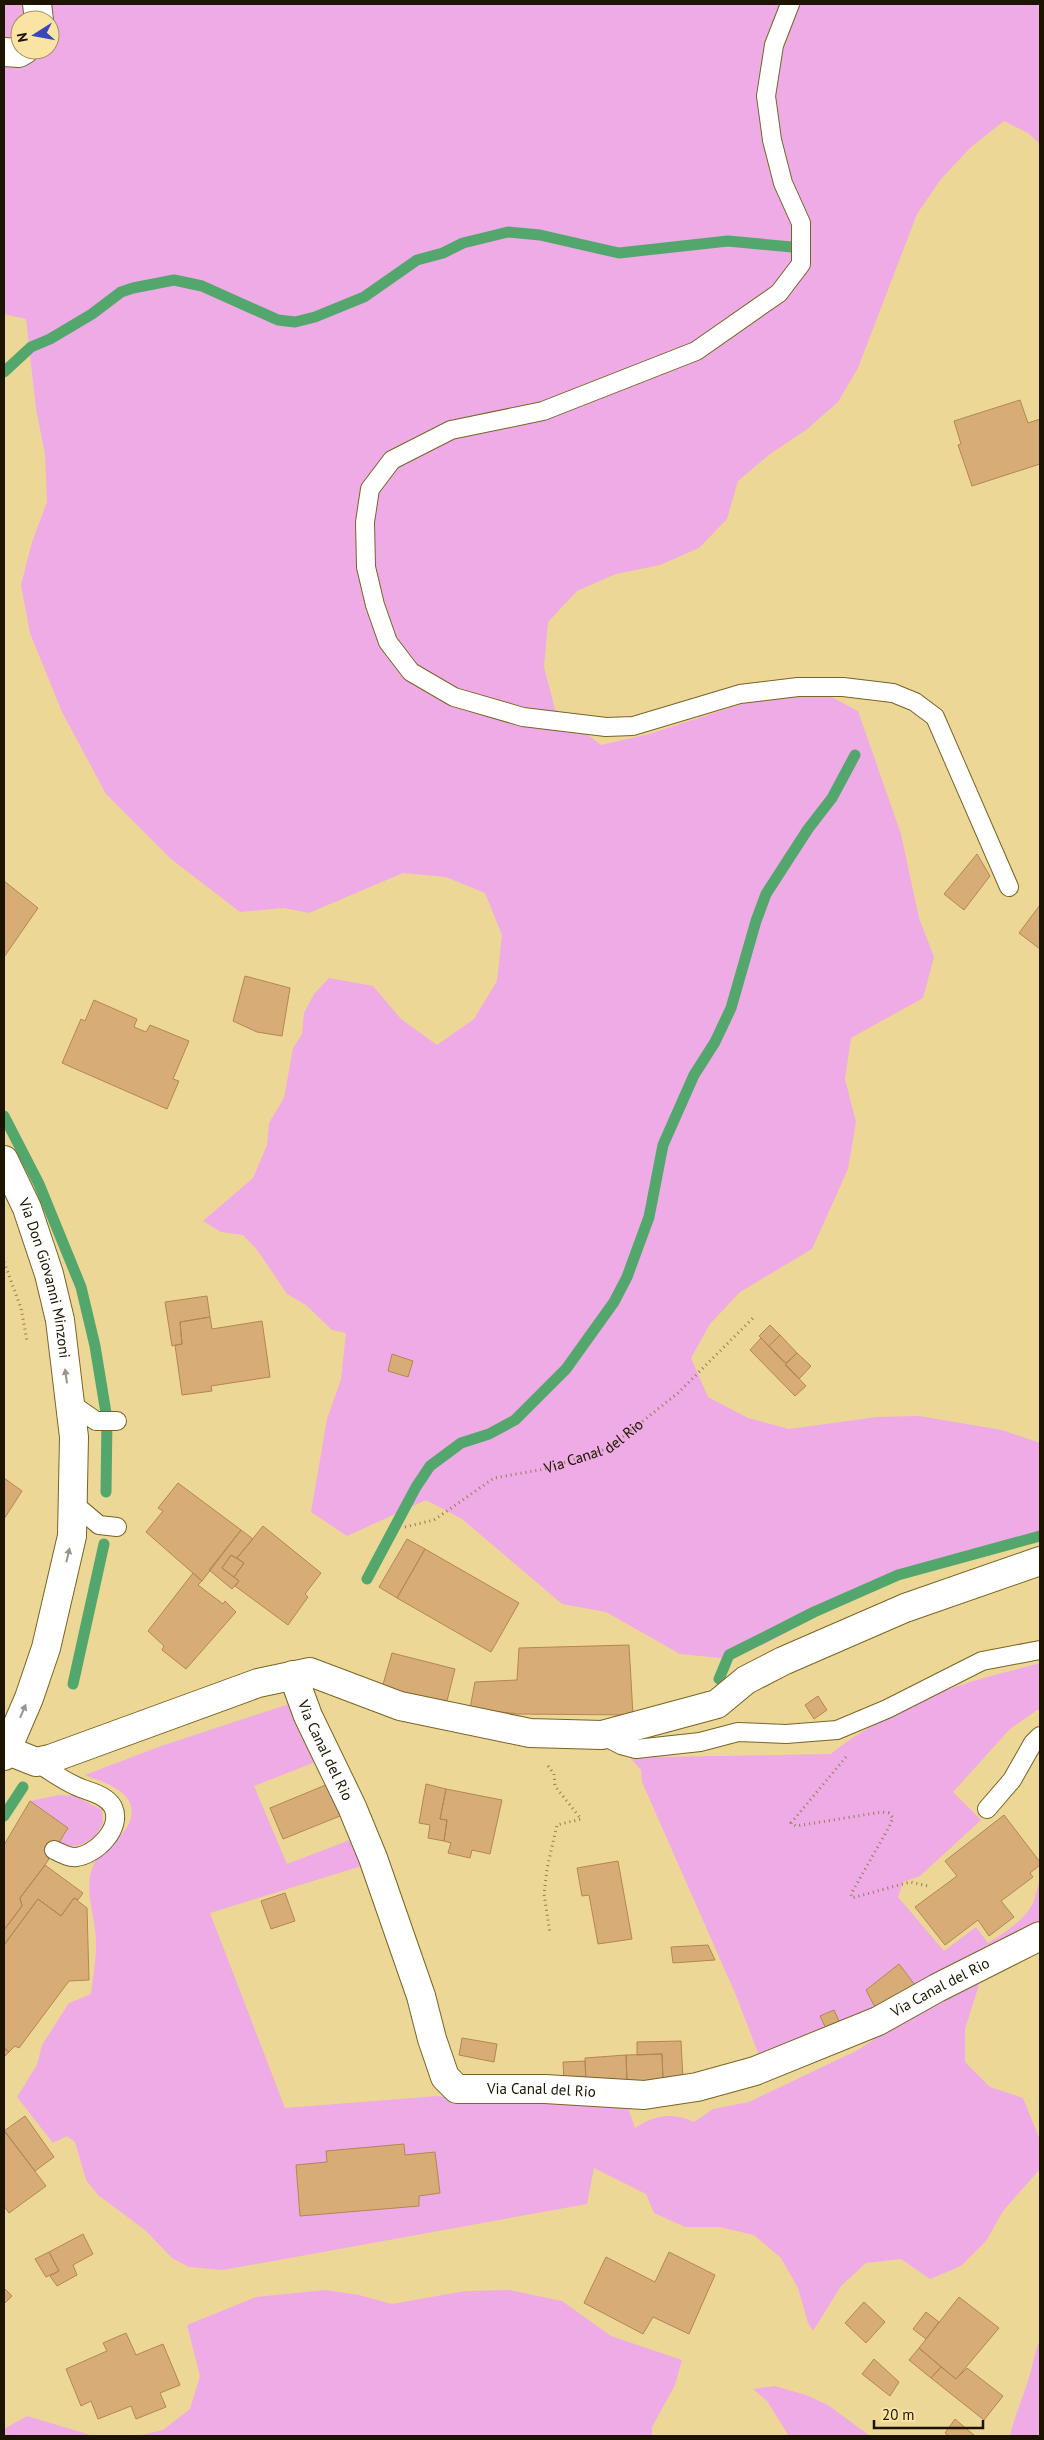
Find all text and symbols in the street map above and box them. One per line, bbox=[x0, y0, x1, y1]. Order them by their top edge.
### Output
north arrow bbox=[10, 10, 60, 60]
text: N bbox=[13, 31, 32, 44]
street label: Via Don Giovanni Minzoni bbox=[14, 1194, 75, 1359]
one-way arrow bbox=[62, 1368, 70, 1384]
street label: Via Canal del Rio bbox=[541, 1414, 647, 1478]
one-way arrow bbox=[64, 1548, 72, 1563]
street label: Via Canal del Rio bbox=[294, 1696, 357, 1804]
one-way arrow bbox=[20, 1704, 28, 1718]
street label: Via Canal del Rio bbox=[886, 1953, 993, 2021]
street label: Via Canal del Rio bbox=[486, 2079, 596, 2101]
scale bar bbox=[874, 2398, 983, 2430]
text: 20 m bbox=[882, 2405, 915, 2424]

